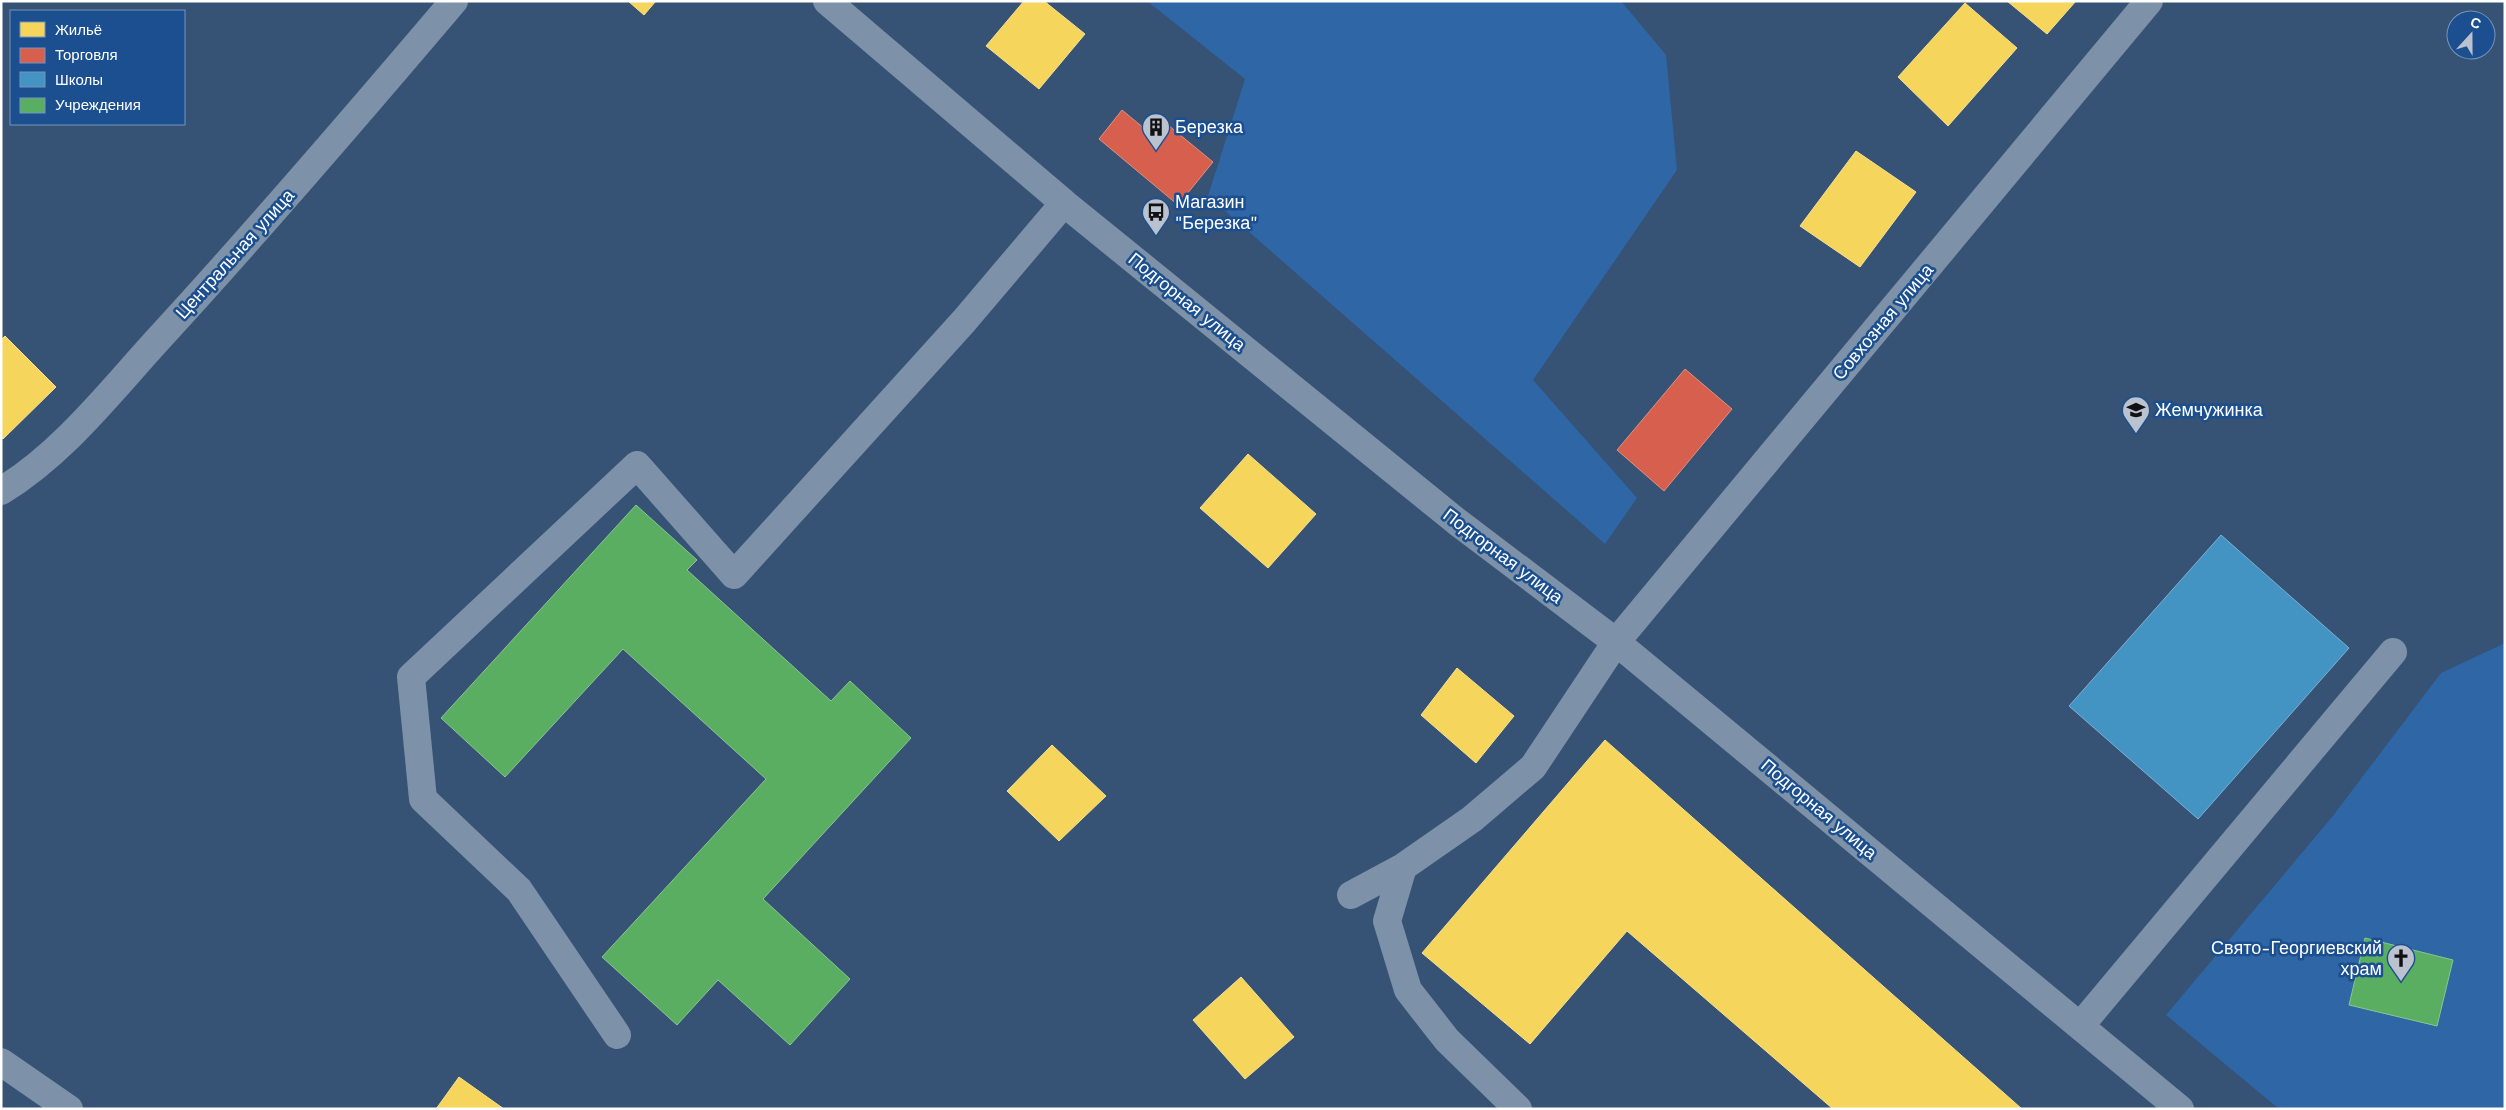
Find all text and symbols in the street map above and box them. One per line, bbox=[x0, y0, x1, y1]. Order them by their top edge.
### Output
legend bbox=[10, 10, 185, 125]
north arrow bbox=[2446, 10, 2496, 60]
text: С bbox=[2468, 14, 2483, 32]
text: Жильё bbox=[55, 21, 102, 39]
text: Торговля bbox=[55, 46, 118, 64]
text: Школы bbox=[55, 71, 103, 89]
text: Учреждения bbox=[55, 96, 141, 114]
building icon: Березка bbox=[1141, 112, 1171, 151]
place label: Березка bbox=[1175, 116, 1244, 137]
street label: Центральная улица bbox=[171, 184, 299, 323]
place label: Магазин "Березка" bbox=[1175, 191, 1258, 233]
bus stop icon: Магазин "Березка" bbox=[1141, 197, 1171, 236]
street label: Подгорная улица bbox=[1125, 248, 1251, 356]
street label: Совхозная улица bbox=[1828, 259, 1938, 384]
school or university icon: Жемчужинка bbox=[2121, 395, 2151, 434]
place label: Жемчужинка bbox=[2155, 399, 2264, 420]
street label: Подгорная улица bbox=[1439, 504, 1568, 608]
street label: Подгорная улица bbox=[1757, 754, 1882, 864]
place label: Свято-Георгиевский храм bbox=[2211, 937, 2382, 979]
church icon: Свято-Георгиевский храм bbox=[2386, 943, 2416, 982]

